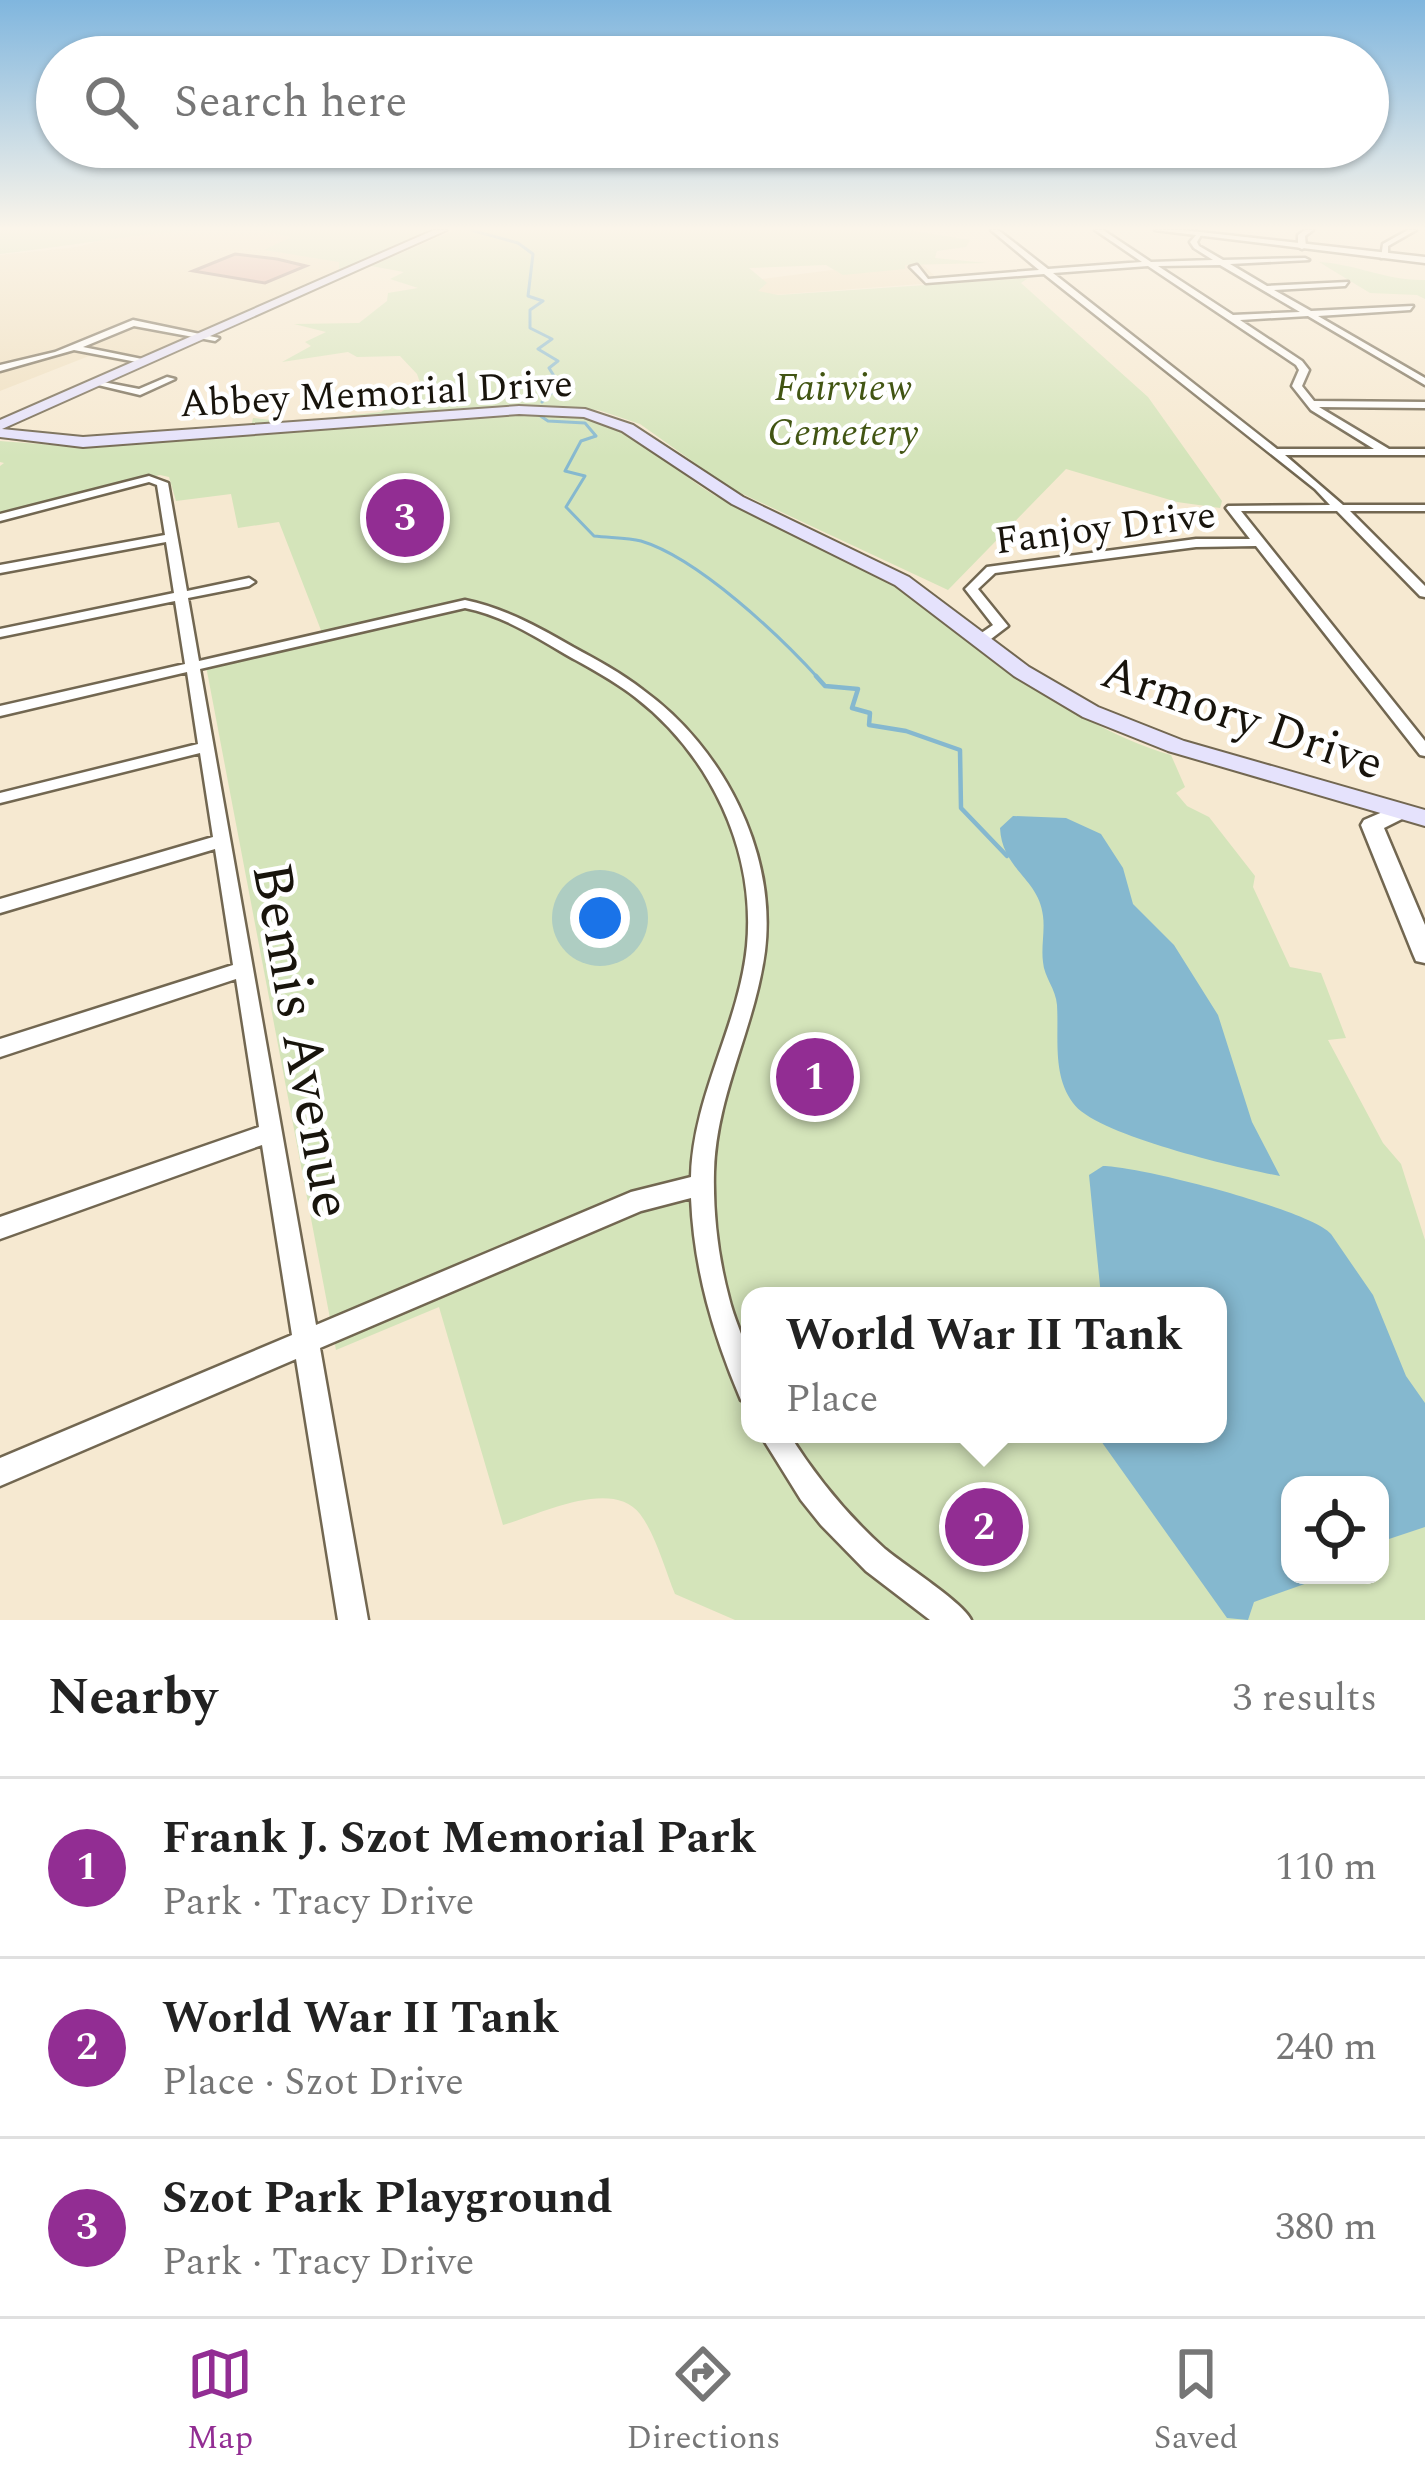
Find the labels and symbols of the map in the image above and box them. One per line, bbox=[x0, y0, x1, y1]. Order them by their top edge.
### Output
street label: Abbey Memorial Drive bbox=[178, 355, 574, 434]
park label: Fairview Cemetery bbox=[768, 359, 919, 463]
pin: 3 bbox=[366, 473, 444, 563]
street label: Fanjoy Drive bbox=[992, 486, 1219, 571]
street label: Armory Drive bbox=[1091, 636, 1393, 801]
street label: Bemis Avenue bbox=[228, 856, 375, 1225]
your location bbox=[570, 888, 630, 948]
pin: 1 bbox=[776, 1032, 854, 1122]
pin: 2 bbox=[945, 1482, 1023, 1572]

